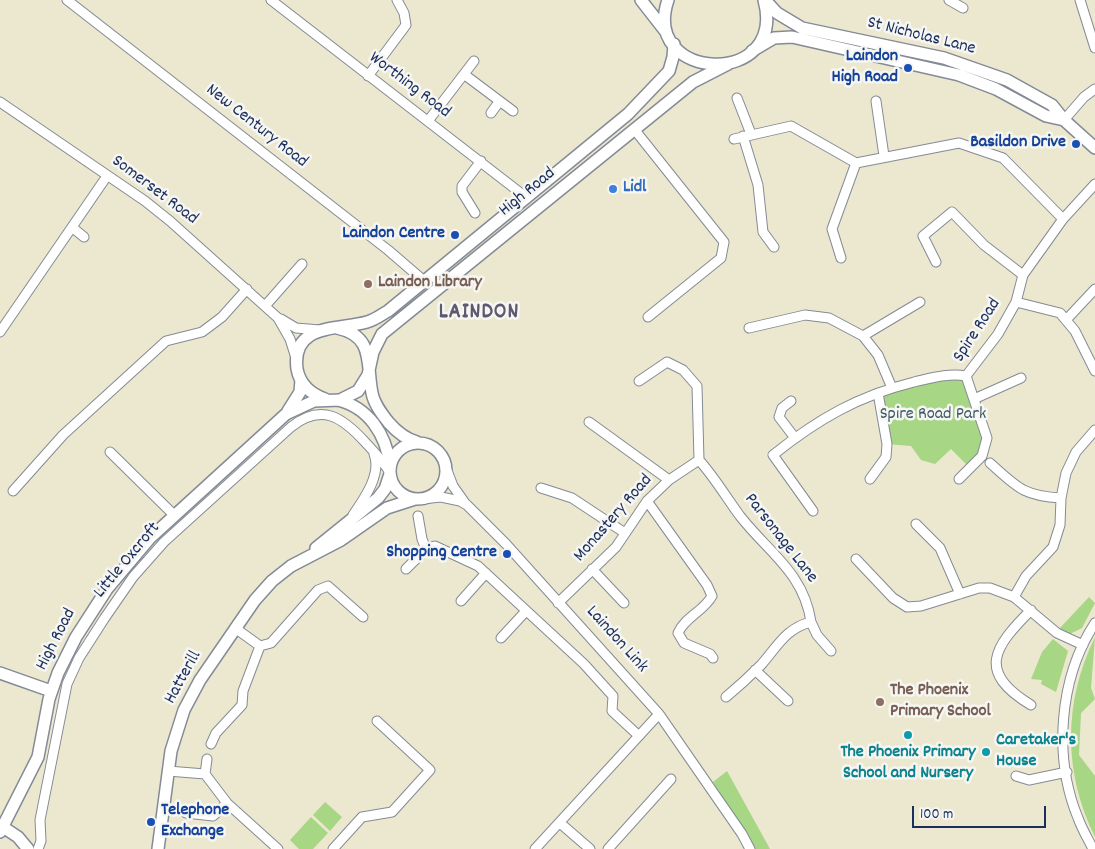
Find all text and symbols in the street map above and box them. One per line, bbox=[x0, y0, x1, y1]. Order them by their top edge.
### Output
street label: St Nicholas Lane bbox=[865, 13, 977, 61]
place label: Laindon High Road bbox=[832, 47, 898, 90]
street label: Worthing Road bbox=[364, 48, 454, 124]
marker: Laindon High Road bbox=[902, 62, 914, 74]
street label: New Century Road bbox=[201, 80, 311, 174]
place label: Basildon Drive bbox=[970, 133, 1066, 155]
marker: Basildon Drive bbox=[1070, 138, 1082, 150]
street label: Somerset Road bbox=[106, 151, 202, 231]
street label: High Road bbox=[495, 164, 561, 222]
place label: Lidl bbox=[623, 178, 646, 200]
marker: Lidl bbox=[607, 183, 619, 195]
place label: Laindon Centre bbox=[342, 224, 445, 246]
marker: Laindon Centre bbox=[449, 229, 461, 241]
place label: Laindon Library bbox=[378, 273, 482, 295]
marker: Laindon Library bbox=[362, 278, 374, 290]
street label: Spire Road bbox=[949, 295, 1007, 367]
district label: LAINDON bbox=[438, 301, 520, 327]
park label: Spire Road Park bbox=[880, 405, 986, 427]
street label: Monastery Road bbox=[570, 471, 658, 567]
street label: Parsonage Lane bbox=[738, 490, 822, 588]
street label: Little Oxcroft bbox=[90, 519, 166, 603]
place label: Shopping Centre bbox=[386, 543, 497, 565]
marker: Shopping Centre bbox=[501, 548, 513, 560]
street label: Laindon Link bbox=[580, 602, 652, 678]
street label: High Road bbox=[32, 606, 82, 674]
street label: Hatterill bbox=[161, 648, 207, 708]
place label: The Phoenix Primary School bbox=[890, 681, 991, 724]
marker: The Phoenix Primary School bbox=[874, 696, 886, 708]
marker: The Phoenix Primary School and Nursery bbox=[902, 729, 914, 741]
place label: Caretaker's House bbox=[996, 731, 1076, 774]
place label: The Phoenix Primary School and Nursery bbox=[840, 743, 976, 786]
marker: Caretaker's House bbox=[980, 746, 992, 758]
scale bar bbox=[915, 796, 1049, 828]
place label: Telephone Exchange bbox=[161, 801, 229, 844]
text: 100 m bbox=[920, 804, 953, 826]
marker: Telephone Exchange bbox=[145, 816, 157, 828]

